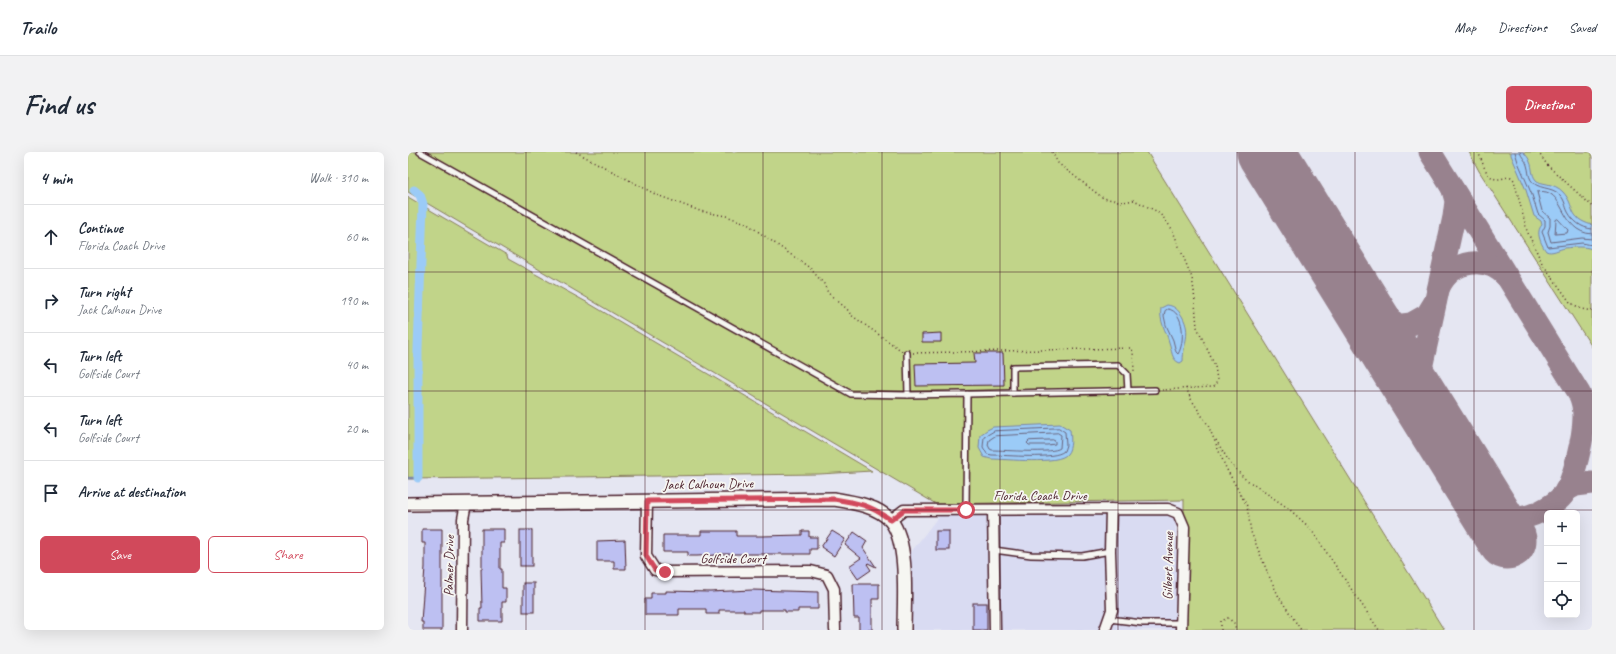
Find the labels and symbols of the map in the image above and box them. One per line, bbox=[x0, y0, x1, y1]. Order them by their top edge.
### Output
street label: Jack Calhoun Drive bbox=[662, 475, 754, 493]
street label: Florida Coach Drive bbox=[993, 487, 1088, 504]
route start bbox=[957, 501, 975, 519]
street label: Gilbert Avenue bbox=[1159, 530, 1177, 600]
street label: Palmer Drive bbox=[440, 534, 458, 597]
street label: Golfside Court bbox=[700, 550, 768, 567]
route end bbox=[656, 563, 674, 581]

